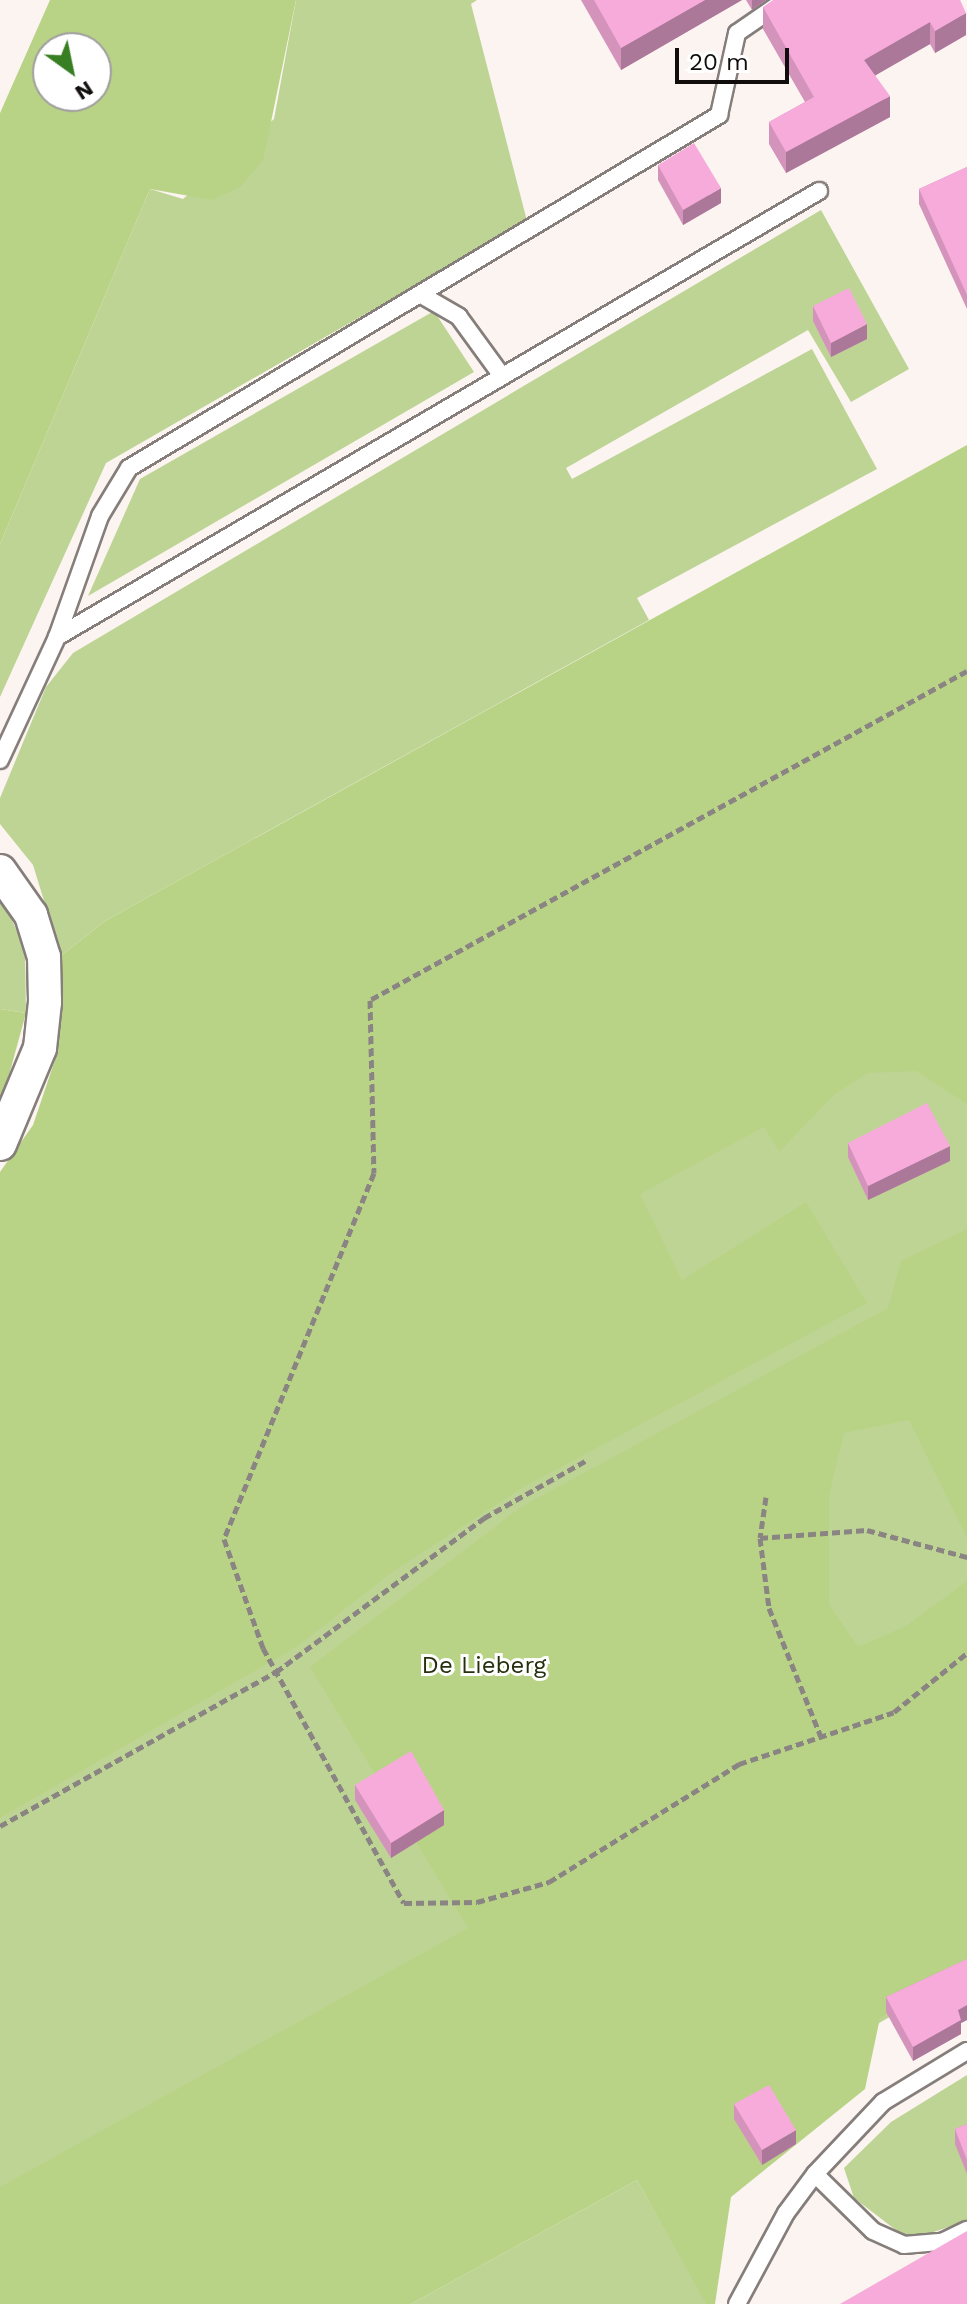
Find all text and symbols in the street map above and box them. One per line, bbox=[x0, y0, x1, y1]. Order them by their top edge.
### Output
north arrow bbox=[32, 32, 112, 112]
scale bar bbox=[679, 32, 793, 82]
text: 20 m bbox=[689, 48, 749, 76]
text: N bbox=[71, 76, 98, 106]
park label: De Lieberg bbox=[422, 1652, 546, 1680]

